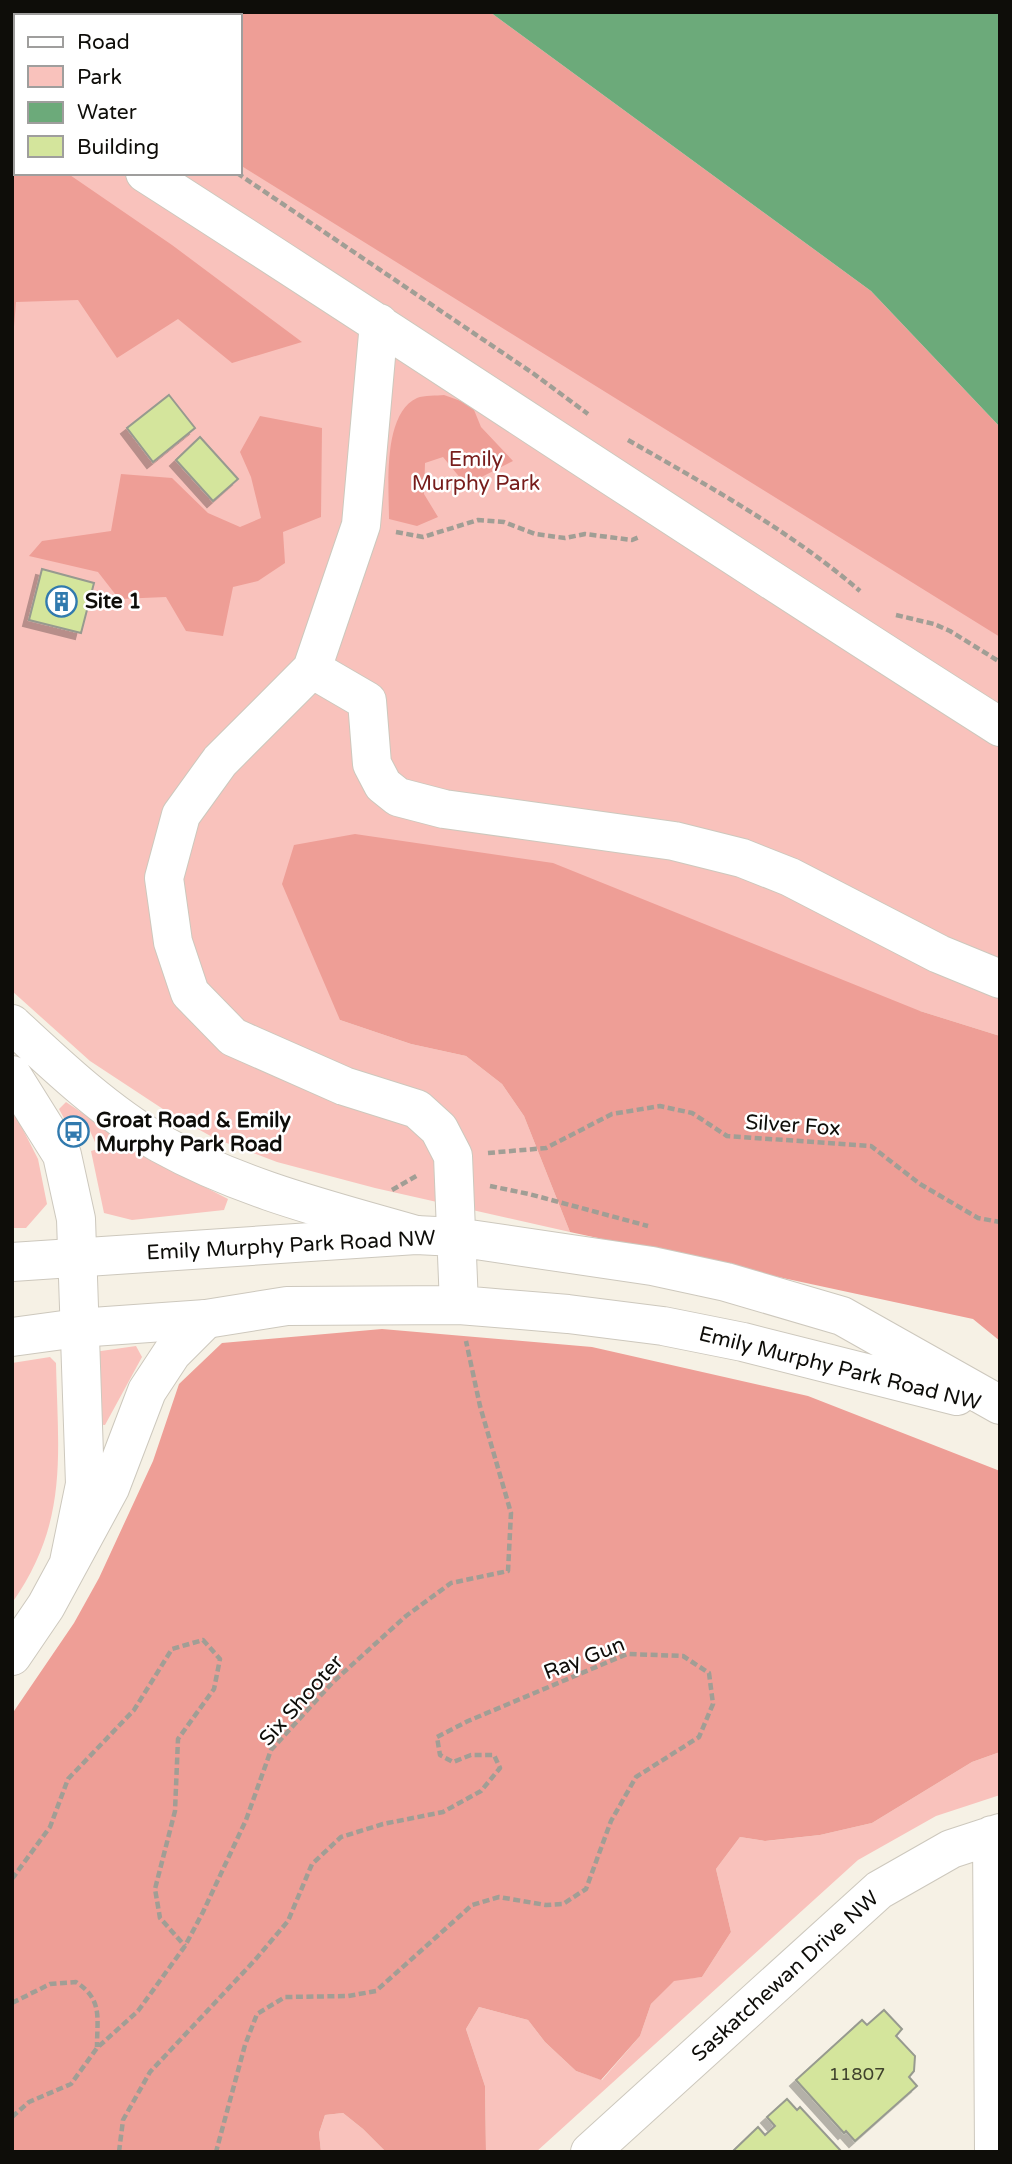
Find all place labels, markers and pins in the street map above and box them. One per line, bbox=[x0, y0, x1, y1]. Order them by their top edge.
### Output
building icon: Site 1 bbox=[45, 584, 79, 618]
place label: Site 1 bbox=[85, 589, 141, 614]
place label: Groat Road & Emily Murphy Park Road bbox=[96, 1108, 291, 1157]
bus stop icon: Groat Road & Emily Murphy Park Road bbox=[56, 1115, 90, 1149]

